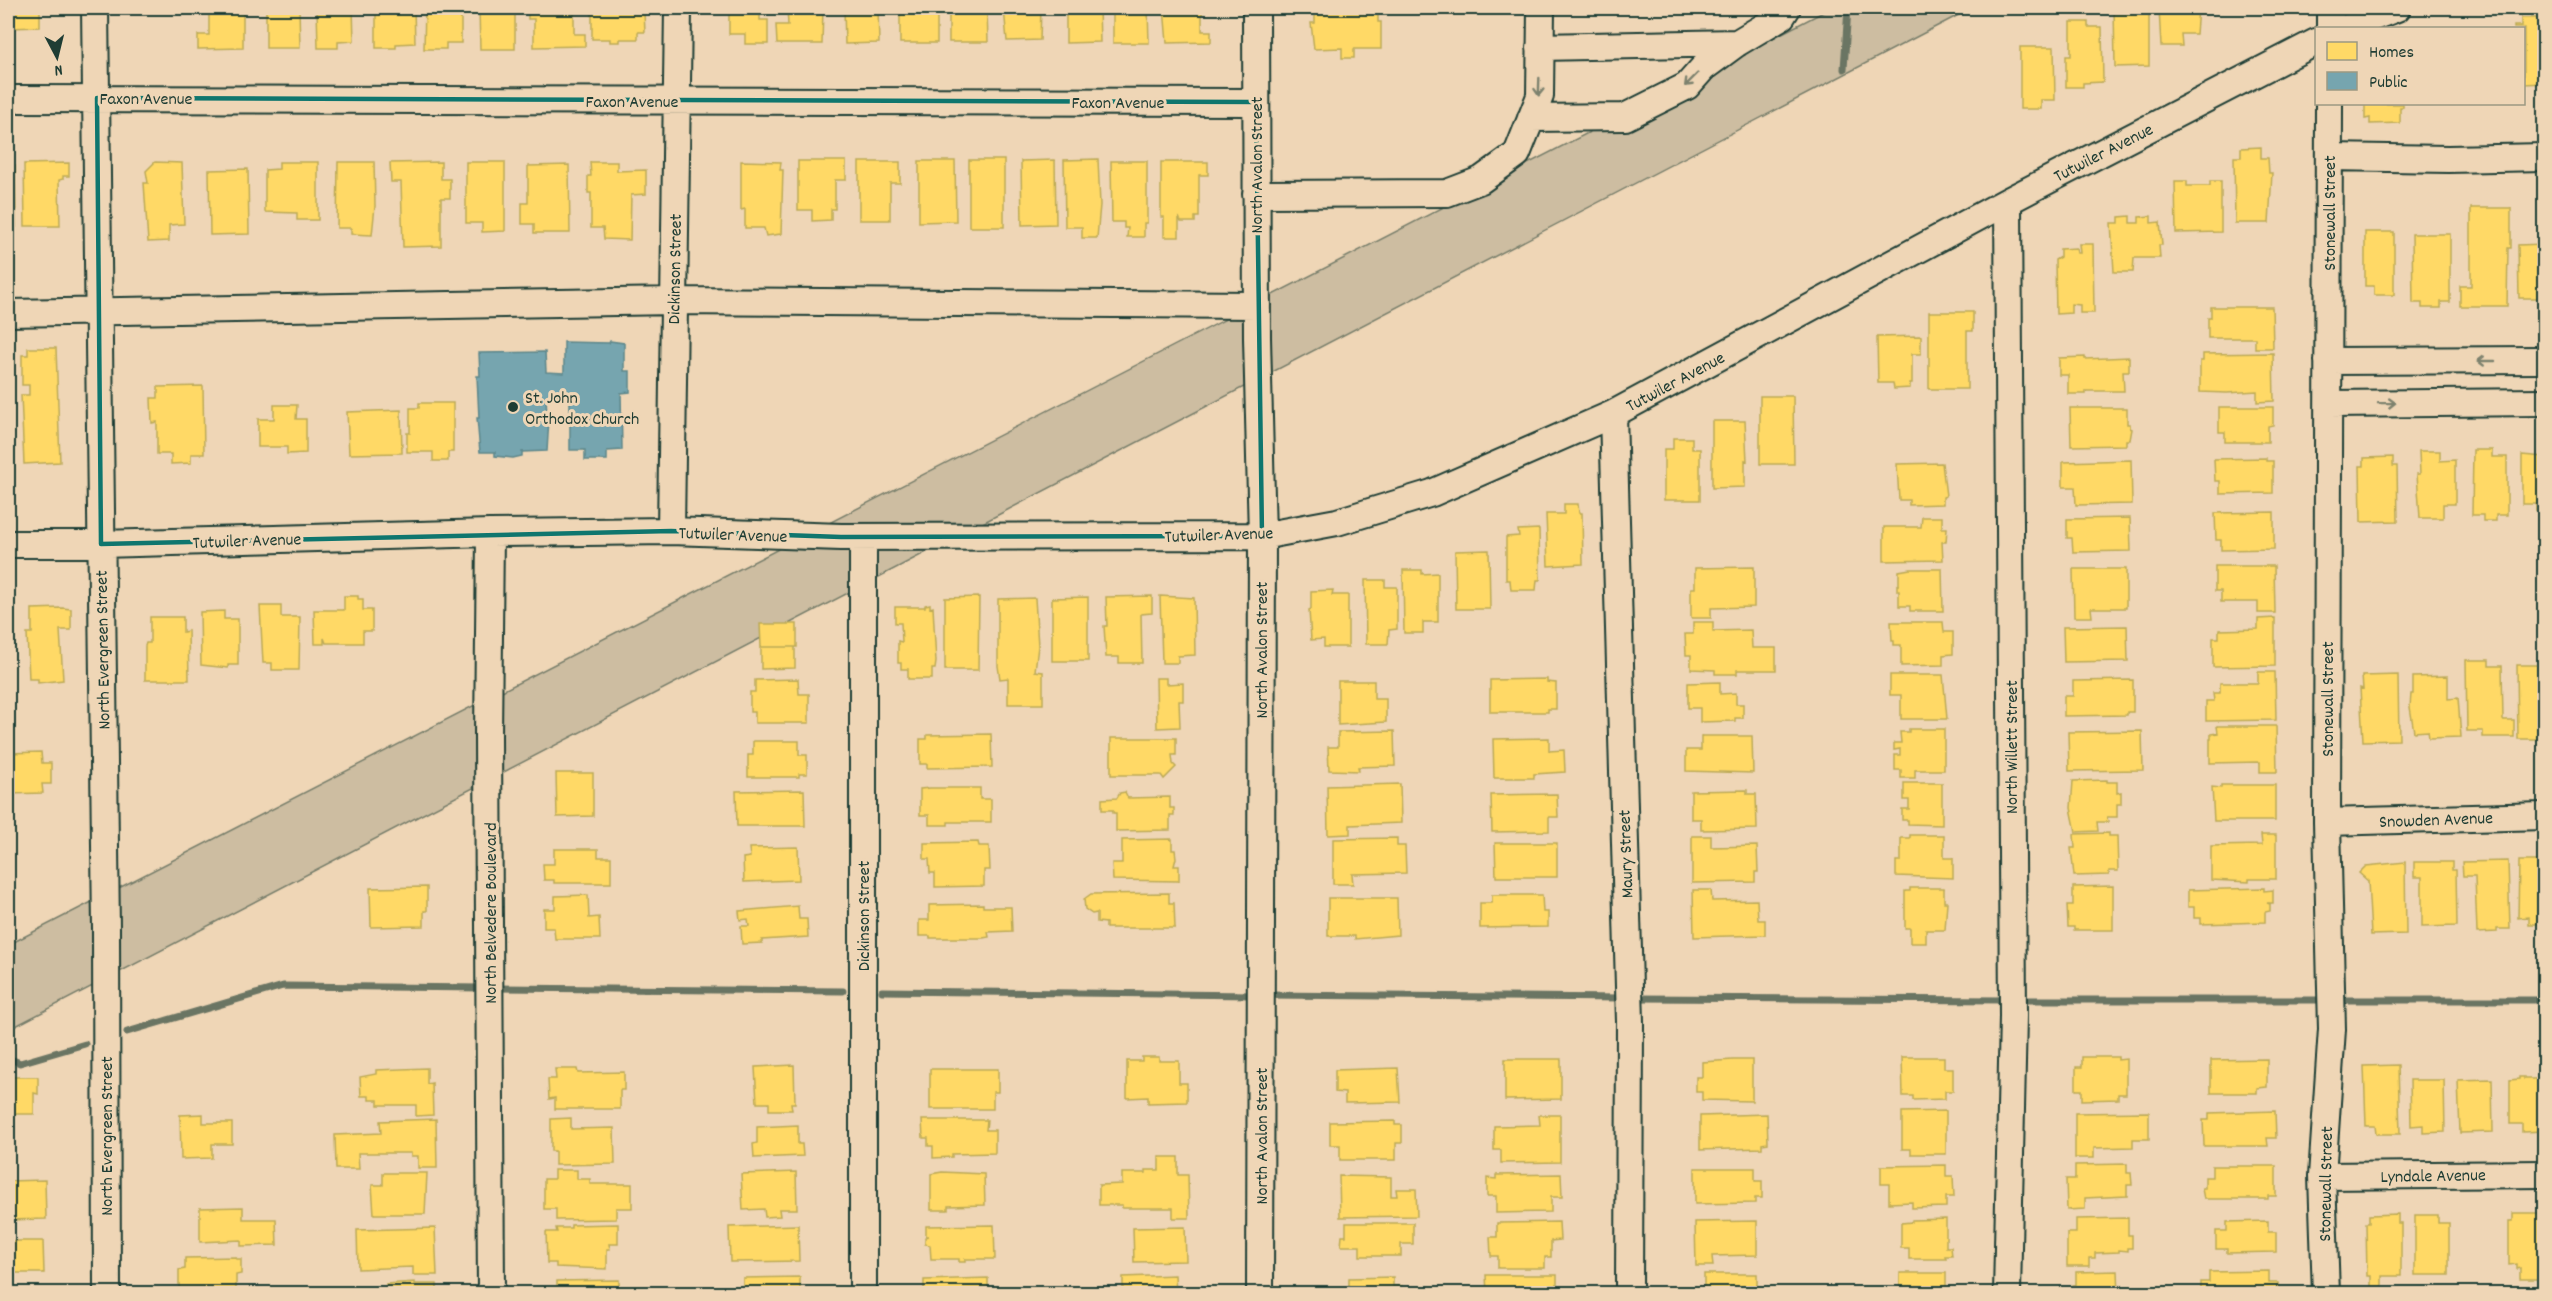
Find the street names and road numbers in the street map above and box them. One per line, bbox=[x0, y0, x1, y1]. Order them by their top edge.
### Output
street label: Faxon Avenue bbox=[100, 88, 193, 113]
street label: Faxon Avenue bbox=[586, 91, 679, 116]
street label: Faxon Avenue bbox=[1072, 92, 1165, 117]
street label: North Avalon Street bbox=[1246, 96, 1271, 233]
street label: Tutwiler Avenue bbox=[2050, 118, 2158, 190]
street label: Stonewall Street bbox=[2319, 155, 2344, 271]
street label: Dickinson Street bbox=[663, 213, 690, 325]
street label: Tutwiler Avenue bbox=[1622, 347, 1730, 420]
street label: Tutwiler Avenue bbox=[678, 522, 788, 551]
street label: Tutwiler Avenue bbox=[1164, 522, 1274, 551]
street label: Tutwiler Avenue bbox=[192, 528, 302, 557]
street label: North Evergreen Street bbox=[91, 570, 118, 730]
street label: North Avalon Street bbox=[1251, 581, 1276, 718]
street label: Stonewall Street bbox=[2317, 641, 2342, 757]
street label: North Willett Street bbox=[2001, 680, 2026, 814]
street label: Snowden Avenue bbox=[2379, 807, 2494, 836]
street label: Maury Street bbox=[1613, 809, 1642, 899]
street label: North Belvedere Boulevard bbox=[480, 822, 505, 1004]
street label: Dickinson Street bbox=[853, 860, 878, 971]
street label: North Evergreen Street bbox=[96, 1056, 121, 1216]
street label: North Avalon Street bbox=[1251, 1067, 1276, 1204]
street label: Stonewall Street bbox=[2314, 1126, 2341, 1242]
street label: Lyndale Avenue bbox=[2380, 1164, 2486, 1191]

